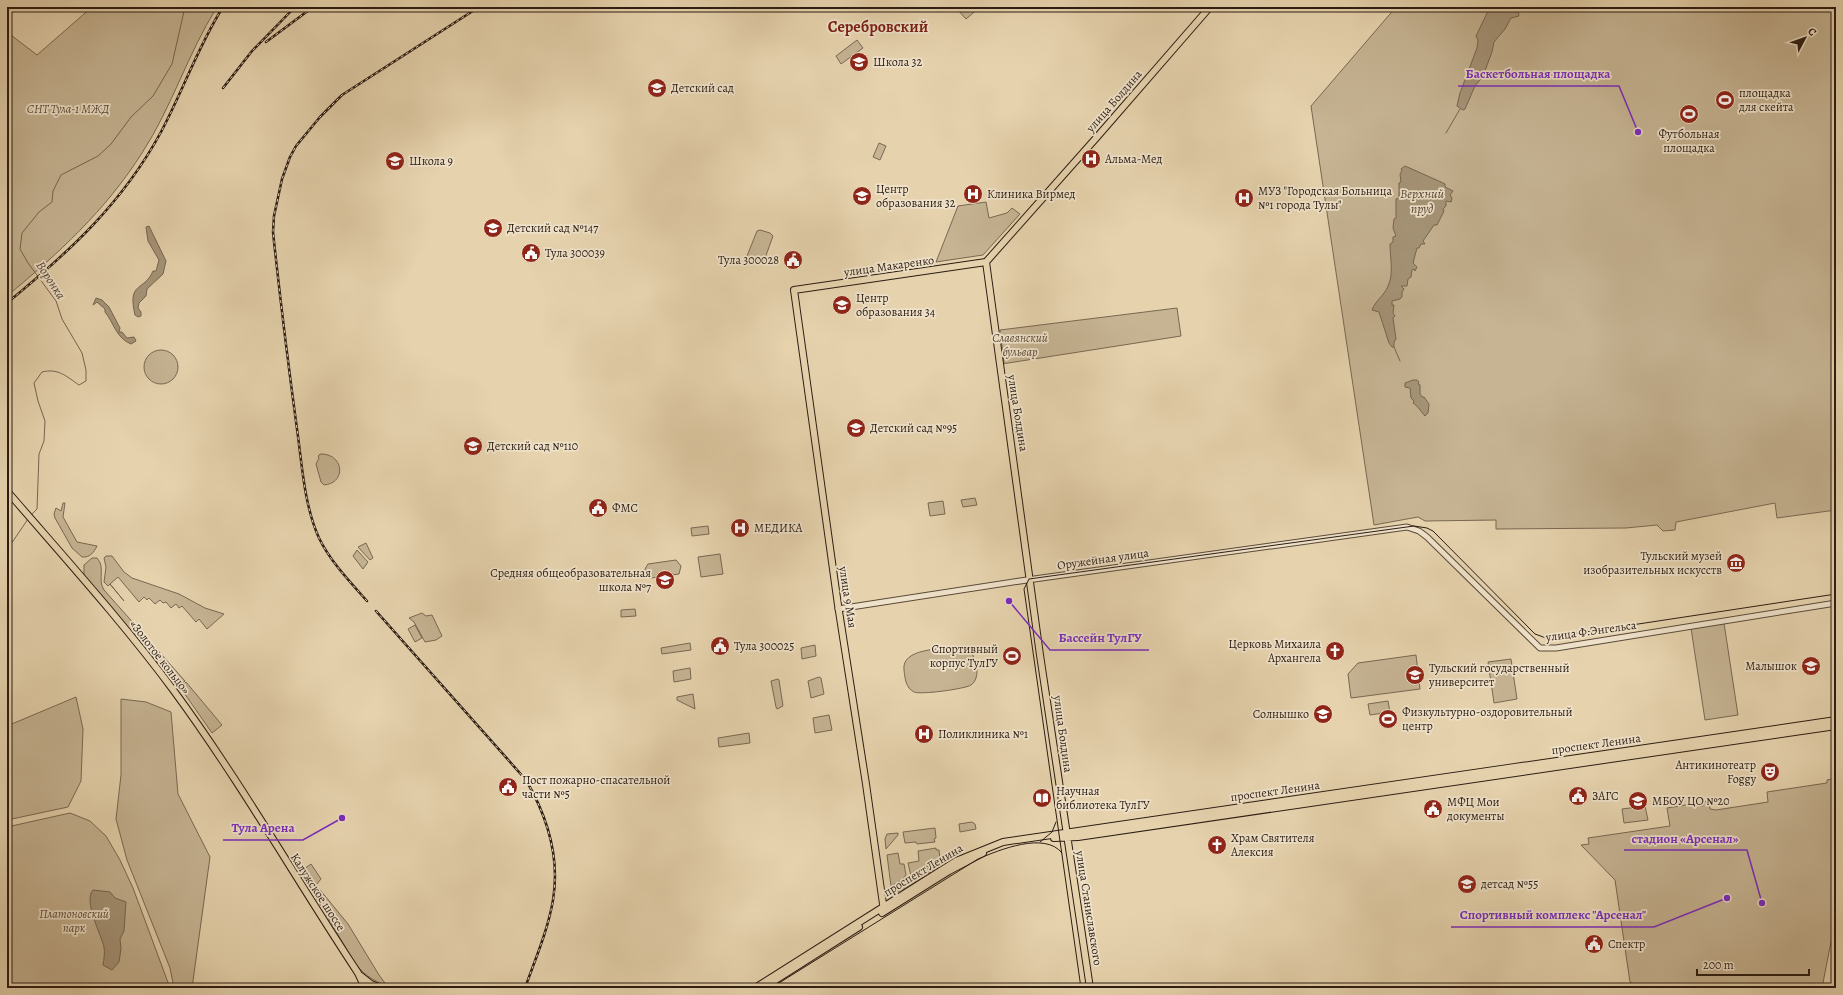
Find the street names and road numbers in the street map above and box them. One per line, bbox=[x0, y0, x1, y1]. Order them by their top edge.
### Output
street label: улица Болдина bbox=[1082, 66, 1146, 136]
street label: улица Макаренко bbox=[842, 252, 935, 280]
street label: улица Болдина bbox=[1004, 372, 1032, 453]
street label: Оружейная улица bbox=[1056, 545, 1150, 573]
street label: улица 9 Мая bbox=[835, 564, 861, 629]
street label: «Золотое кольцо» bbox=[126, 617, 194, 697]
street label: улица Ф.Энгельса bbox=[1544, 617, 1638, 645]
street label: улица Болдина bbox=[1050, 693, 1076, 774]
street label: проспект Ленина bbox=[1550, 730, 1642, 758]
street label: проспект Ленина bbox=[1229, 777, 1321, 805]
street label: проспект Ленина bbox=[880, 840, 966, 900]
street label: улица Станиславского bbox=[1072, 848, 1106, 967]
street label: Калужское шоссе bbox=[287, 850, 349, 934]

